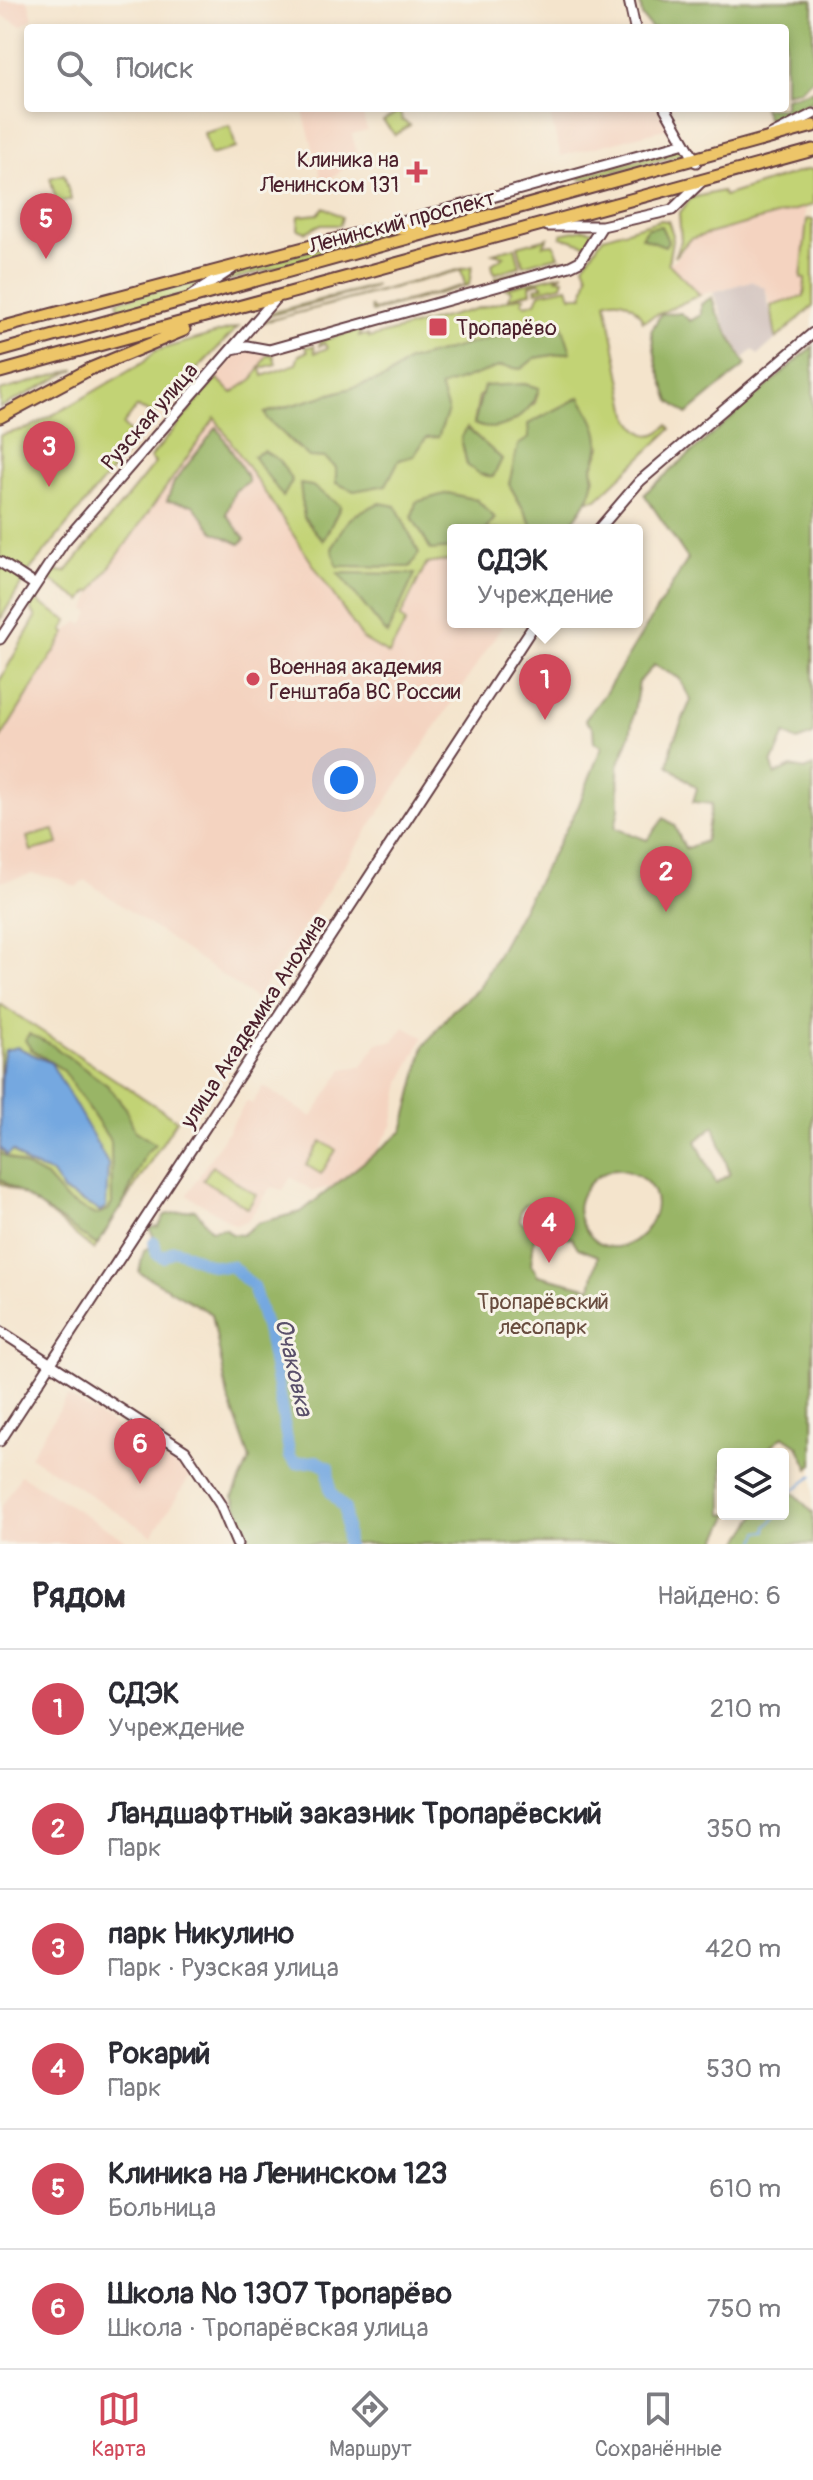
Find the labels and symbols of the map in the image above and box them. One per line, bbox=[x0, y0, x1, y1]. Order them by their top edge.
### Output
place label: Клиника на Ленинском 131 bbox=[259, 146, 399, 199]
marker: Клиника на Ленинском 131 bbox=[406, 161, 428, 183]
street label: Ленинский проспект bbox=[305, 184, 499, 261]
pin: 5 bbox=[20, 193, 72, 259]
place label: Тропарёво bbox=[456, 314, 557, 342]
marker: Тропарёво bbox=[427, 316, 449, 338]
street label: Рузская улица bbox=[95, 357, 204, 476]
pin: 3 bbox=[23, 421, 75, 487]
place label: Военная академия Генштаба ВС России bbox=[269, 653, 461, 706]
pin: 1 bbox=[519, 654, 571, 720]
marker: Военная академия Генштаба ВС России bbox=[244, 670, 262, 688]
your location bbox=[324, 760, 364, 800]
pin: 2 bbox=[640, 846, 692, 912]
street label: улица Академика Анохина bbox=[174, 909, 333, 1135]
pin: 4 bbox=[523, 1197, 575, 1263]
park label: Тропарёвский лесопарк bbox=[477, 1288, 609, 1341]
water label: Очаковка bbox=[268, 1316, 319, 1420]
pin: 6 bbox=[114, 1418, 166, 1484]

